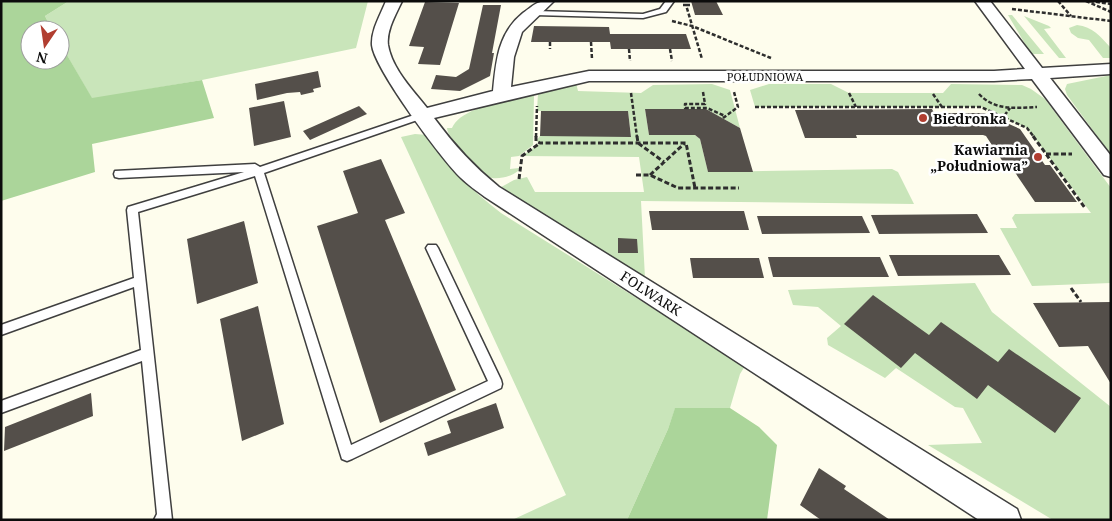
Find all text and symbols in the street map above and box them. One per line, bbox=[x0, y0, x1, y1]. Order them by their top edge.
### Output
north arrow bbox=[20, 20, 70, 70]
text: N bbox=[34, 48, 49, 69]
street label: POŁUDNIOWA bbox=[727, 69, 803, 84]
place label: Biedronka bbox=[933, 109, 1007, 128]
marker: Biedronka bbox=[917, 112, 929, 124]
place label: Kawiarnia „Południowa” bbox=[930, 140, 1028, 175]
marker: Kawiarnia „Południowa” bbox=[1032, 151, 1044, 163]
street label: FOLWARK bbox=[617, 266, 685, 320]

